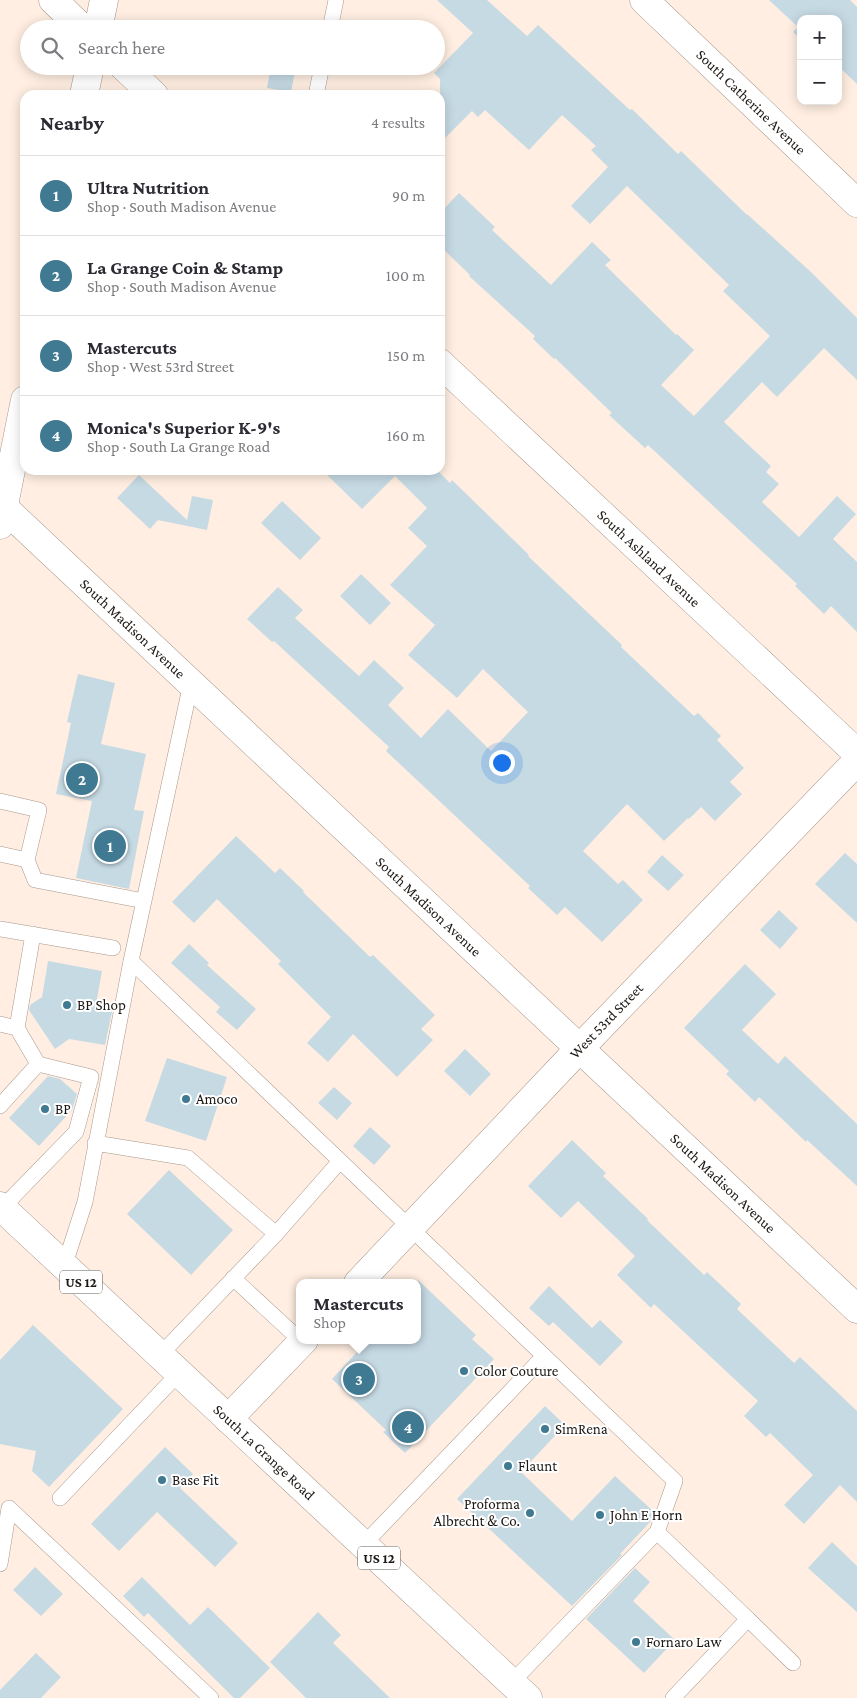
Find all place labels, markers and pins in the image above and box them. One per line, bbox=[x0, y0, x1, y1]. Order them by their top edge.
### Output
pin: 2 bbox=[66, 760, 98, 798]
pin: 1 bbox=[94, 827, 126, 865]
place label: BP Shop bbox=[77, 997, 126, 1014]
marker: BP Shop bbox=[61, 999, 73, 1011]
place label: Amoco bbox=[196, 1091, 238, 1107]
marker: Amoco bbox=[180, 1093, 192, 1105]
place label: BP bbox=[55, 1101, 71, 1117]
marker: BP bbox=[39, 1103, 51, 1115]
pin: 3 bbox=[343, 1360, 375, 1398]
place label: Color Couture bbox=[474, 1363, 559, 1379]
marker: Color Couture bbox=[458, 1365, 470, 1377]
pin: 4 bbox=[392, 1408, 424, 1446]
place label: SimRena bbox=[555, 1421, 608, 1437]
marker: SimRena bbox=[539, 1423, 551, 1435]
place label: Flaunt bbox=[518, 1458, 558, 1474]
marker: Flaunt bbox=[502, 1460, 514, 1472]
place label: Base Fit bbox=[172, 1472, 220, 1488]
marker: Base Fit bbox=[156, 1474, 168, 1486]
place label: Proforma Albrecht & Co. bbox=[434, 1496, 520, 1529]
marker: Proforma Albrecht & Co. bbox=[524, 1507, 536, 1519]
place label: John E Horn bbox=[608, 1507, 682, 1524]
marker: John E Horn bbox=[594, 1509, 606, 1521]
place label: Fornaro Law bbox=[646, 1634, 722, 1650]
marker: Fornaro Law bbox=[630, 1636, 642, 1648]

